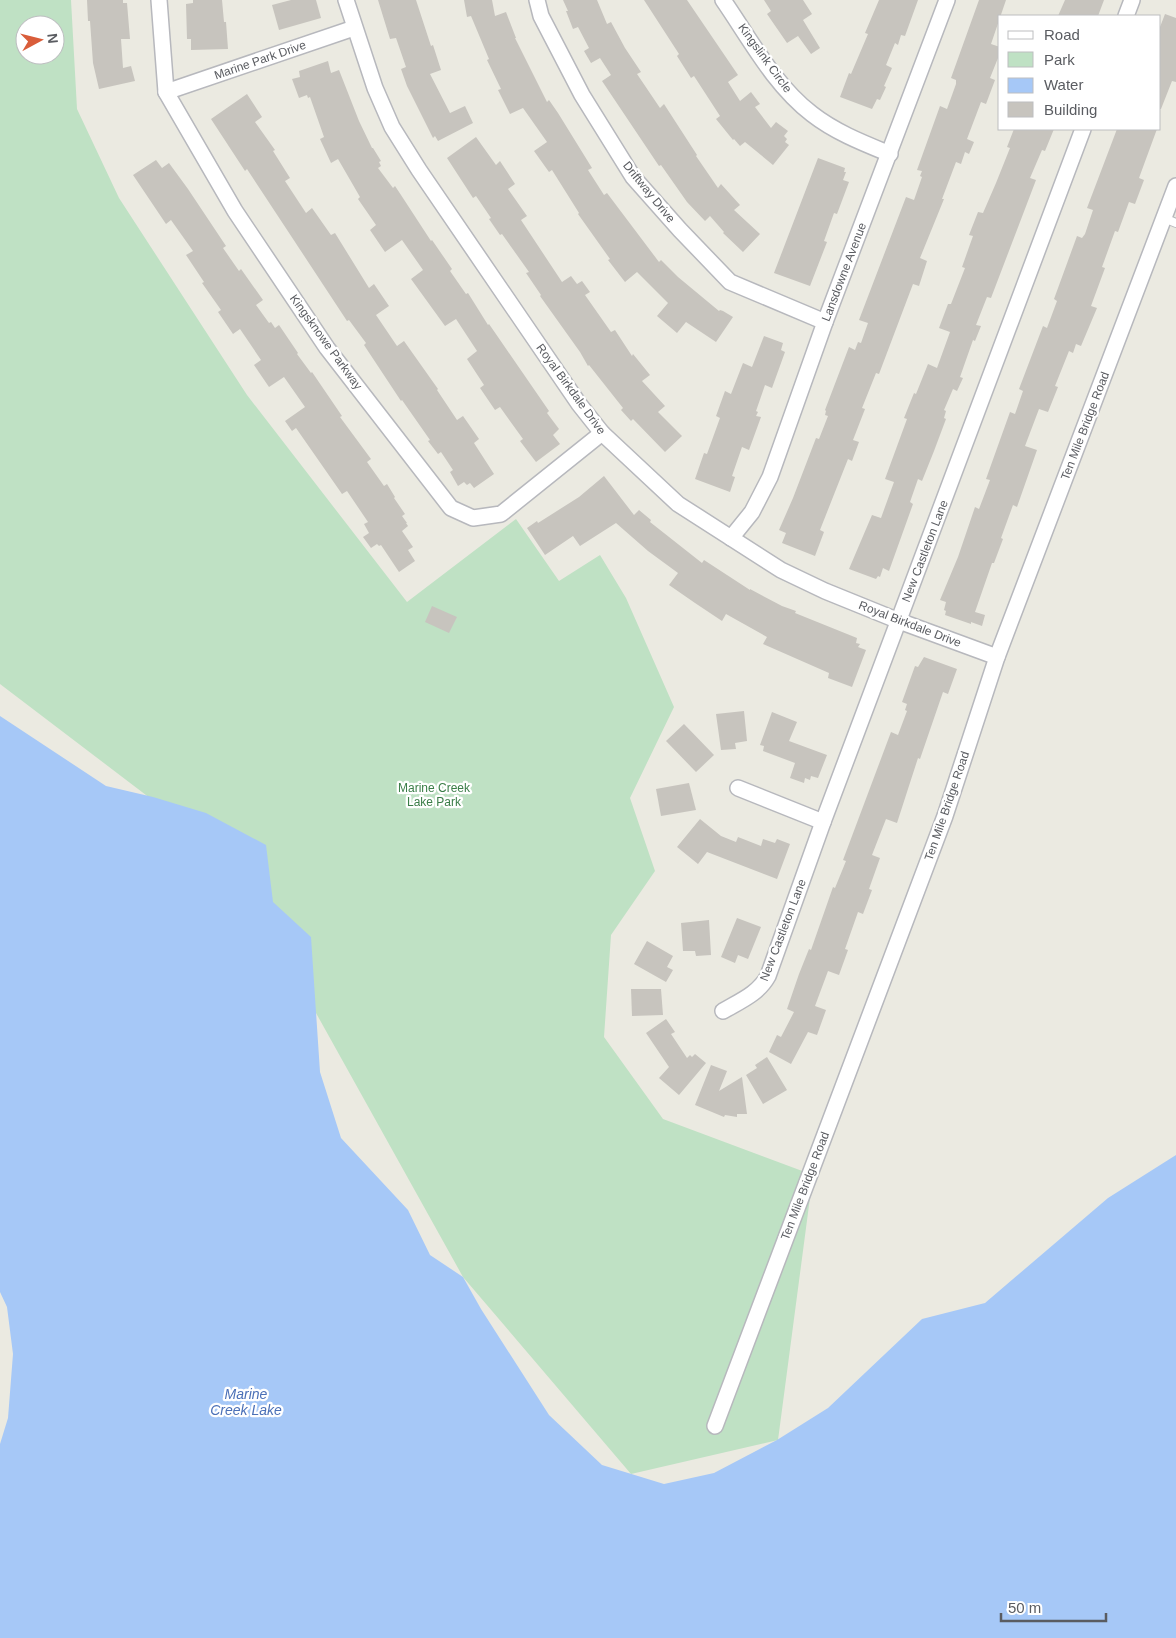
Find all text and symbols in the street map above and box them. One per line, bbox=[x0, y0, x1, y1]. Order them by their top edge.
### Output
north arrow bbox=[15, 15, 65, 65]
legend bbox=[998, 15, 1161, 130]
street label: Kingslink Circle bbox=[735, 21, 795, 96]
text: Road bbox=[1044, 26, 1080, 43]
text: N bbox=[44, 32, 61, 44]
street label: Marine Park Drive bbox=[212, 38, 308, 82]
text: Park bbox=[1044, 51, 1075, 68]
text: Water bbox=[1044, 76, 1083, 93]
text: Building bbox=[1044, 101, 1097, 118]
street label: Driftway Drive bbox=[620, 159, 678, 226]
street label: Lansdowne Avenue bbox=[819, 220, 869, 323]
street label: Kingsknowe Parkway bbox=[287, 292, 365, 392]
street label: Royal Birkdale Drive bbox=[533, 341, 609, 437]
street label: Ten Mile Bridge Road bbox=[1058, 370, 1112, 482]
street label: New Castleton Lane bbox=[899, 498, 951, 604]
street label: Royal Birkdale Drive bbox=[857, 598, 964, 650]
street label: Ten Mile Bridge Road bbox=[922, 749, 972, 863]
park label: Marine Creek Lake Park bbox=[398, 781, 471, 809]
street label: New Castleton Lane bbox=[757, 877, 809, 983]
street label: Ten Mile Bridge Road bbox=[778, 1130, 832, 1242]
water label: Marine Creek Lake bbox=[210, 1386, 282, 1418]
scale bar bbox=[1001, 1590, 1106, 1622]
text: 50 m bbox=[1008, 1599, 1041, 1616]

